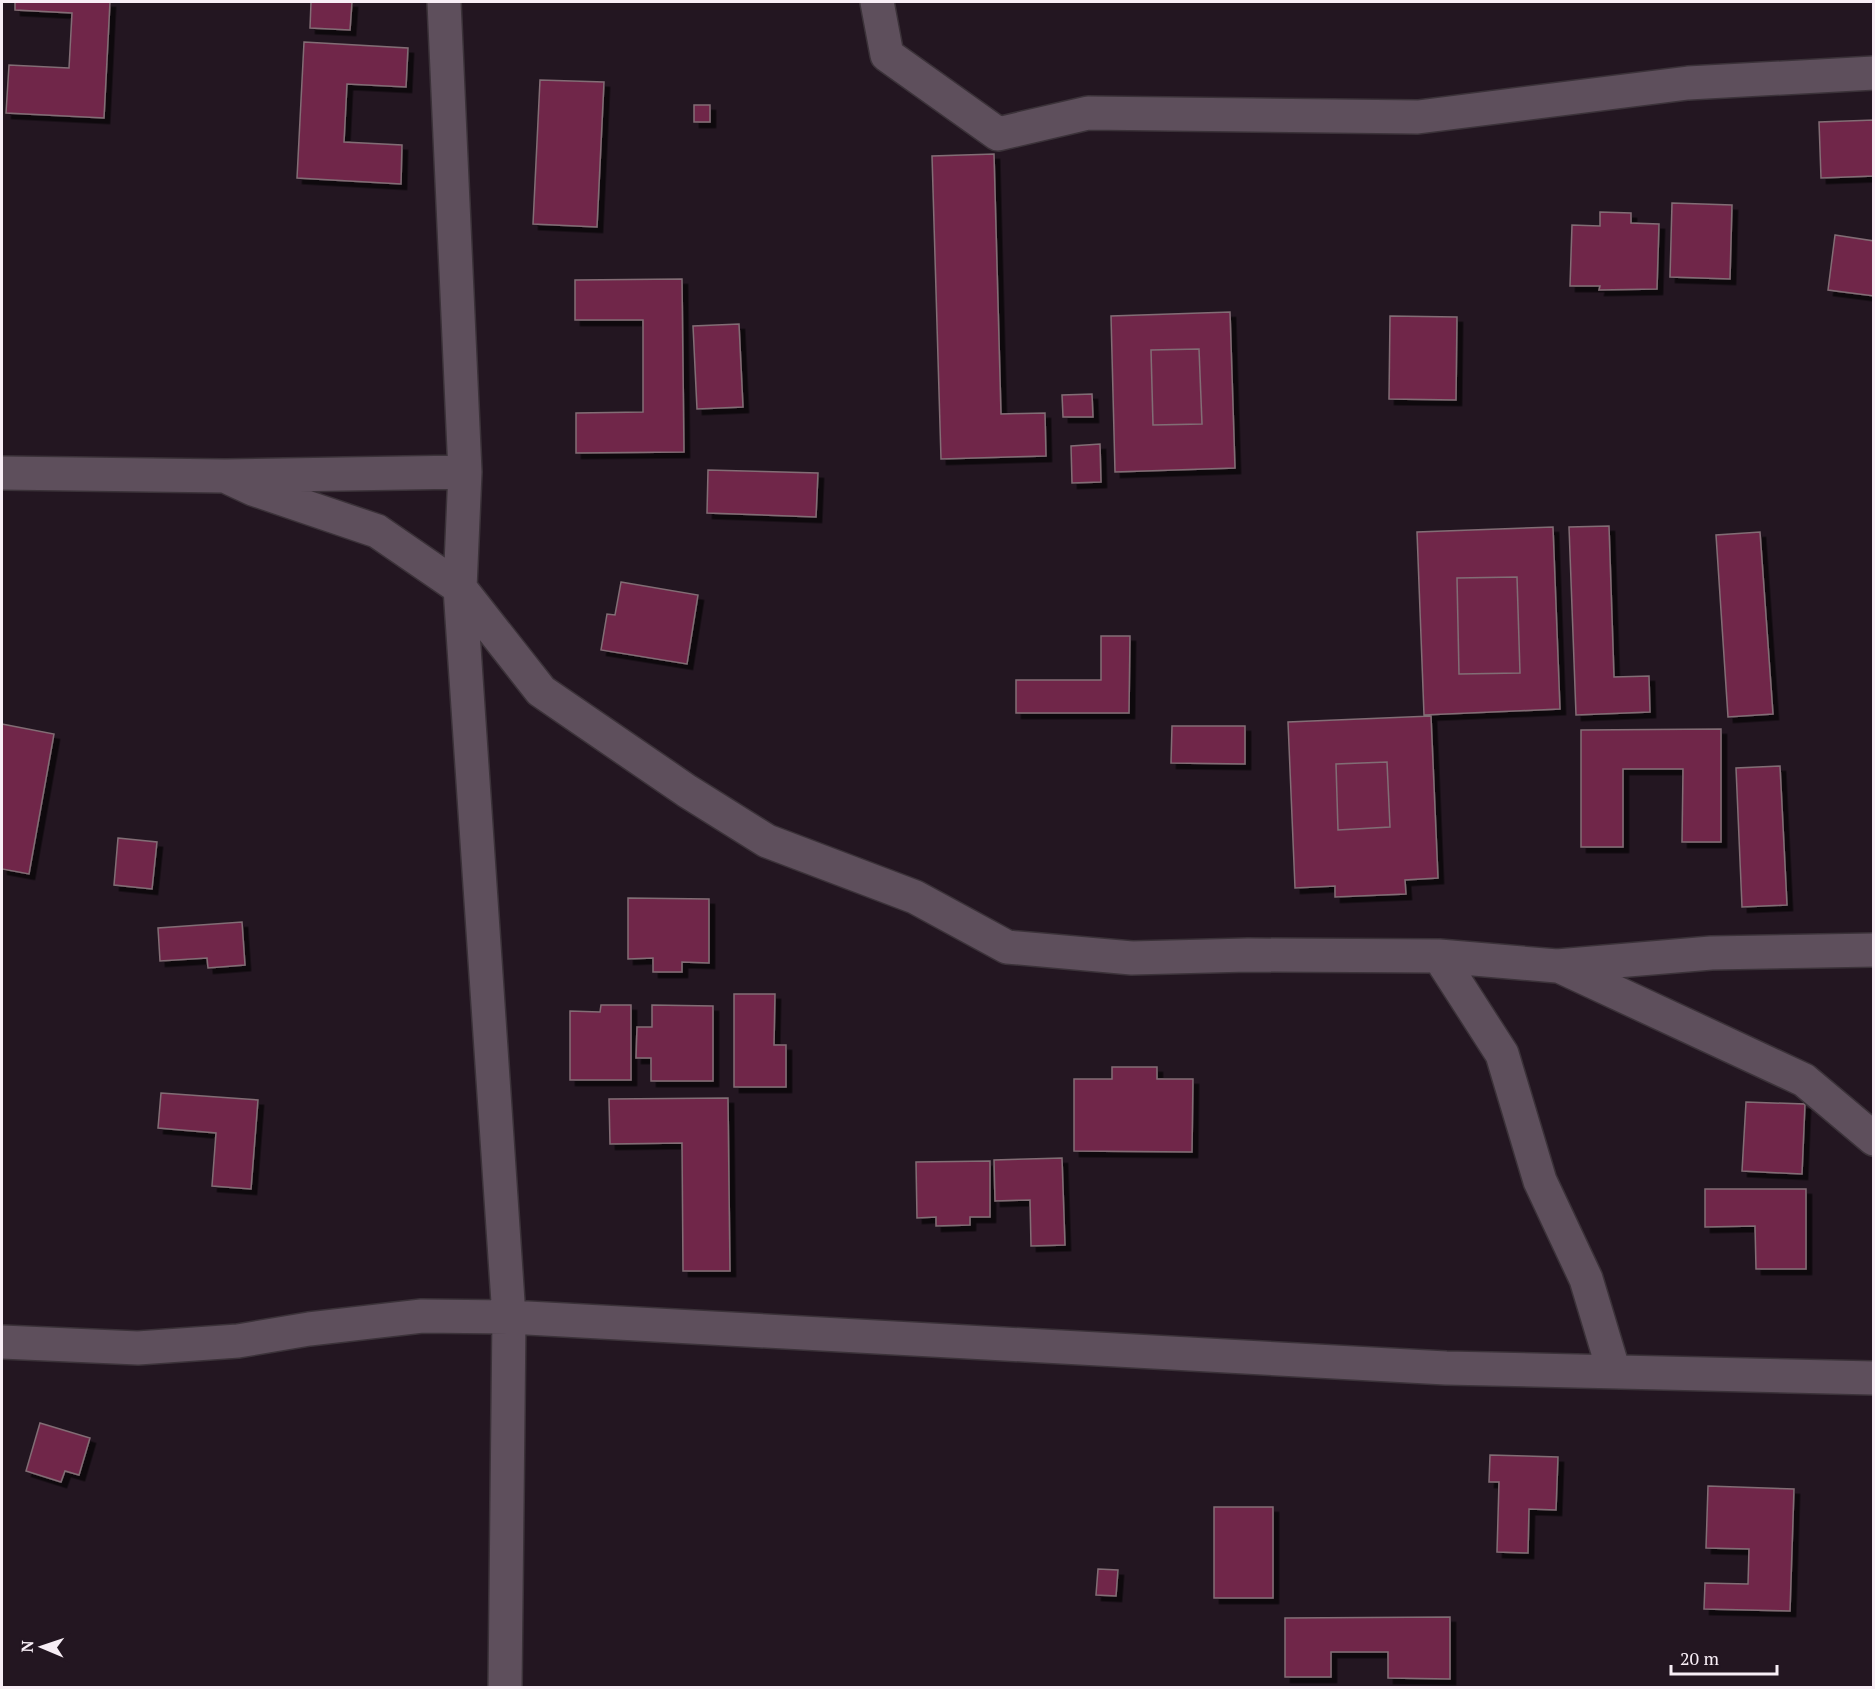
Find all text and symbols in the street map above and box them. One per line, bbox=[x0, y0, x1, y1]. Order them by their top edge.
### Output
north arrow bbox=[12, 1617, 72, 1677]
scale bar bbox=[1671, 1638, 1778, 1676]
text: N bbox=[16, 1640, 38, 1653]
text: 20 m bbox=[1680, 1646, 1720, 1670]

